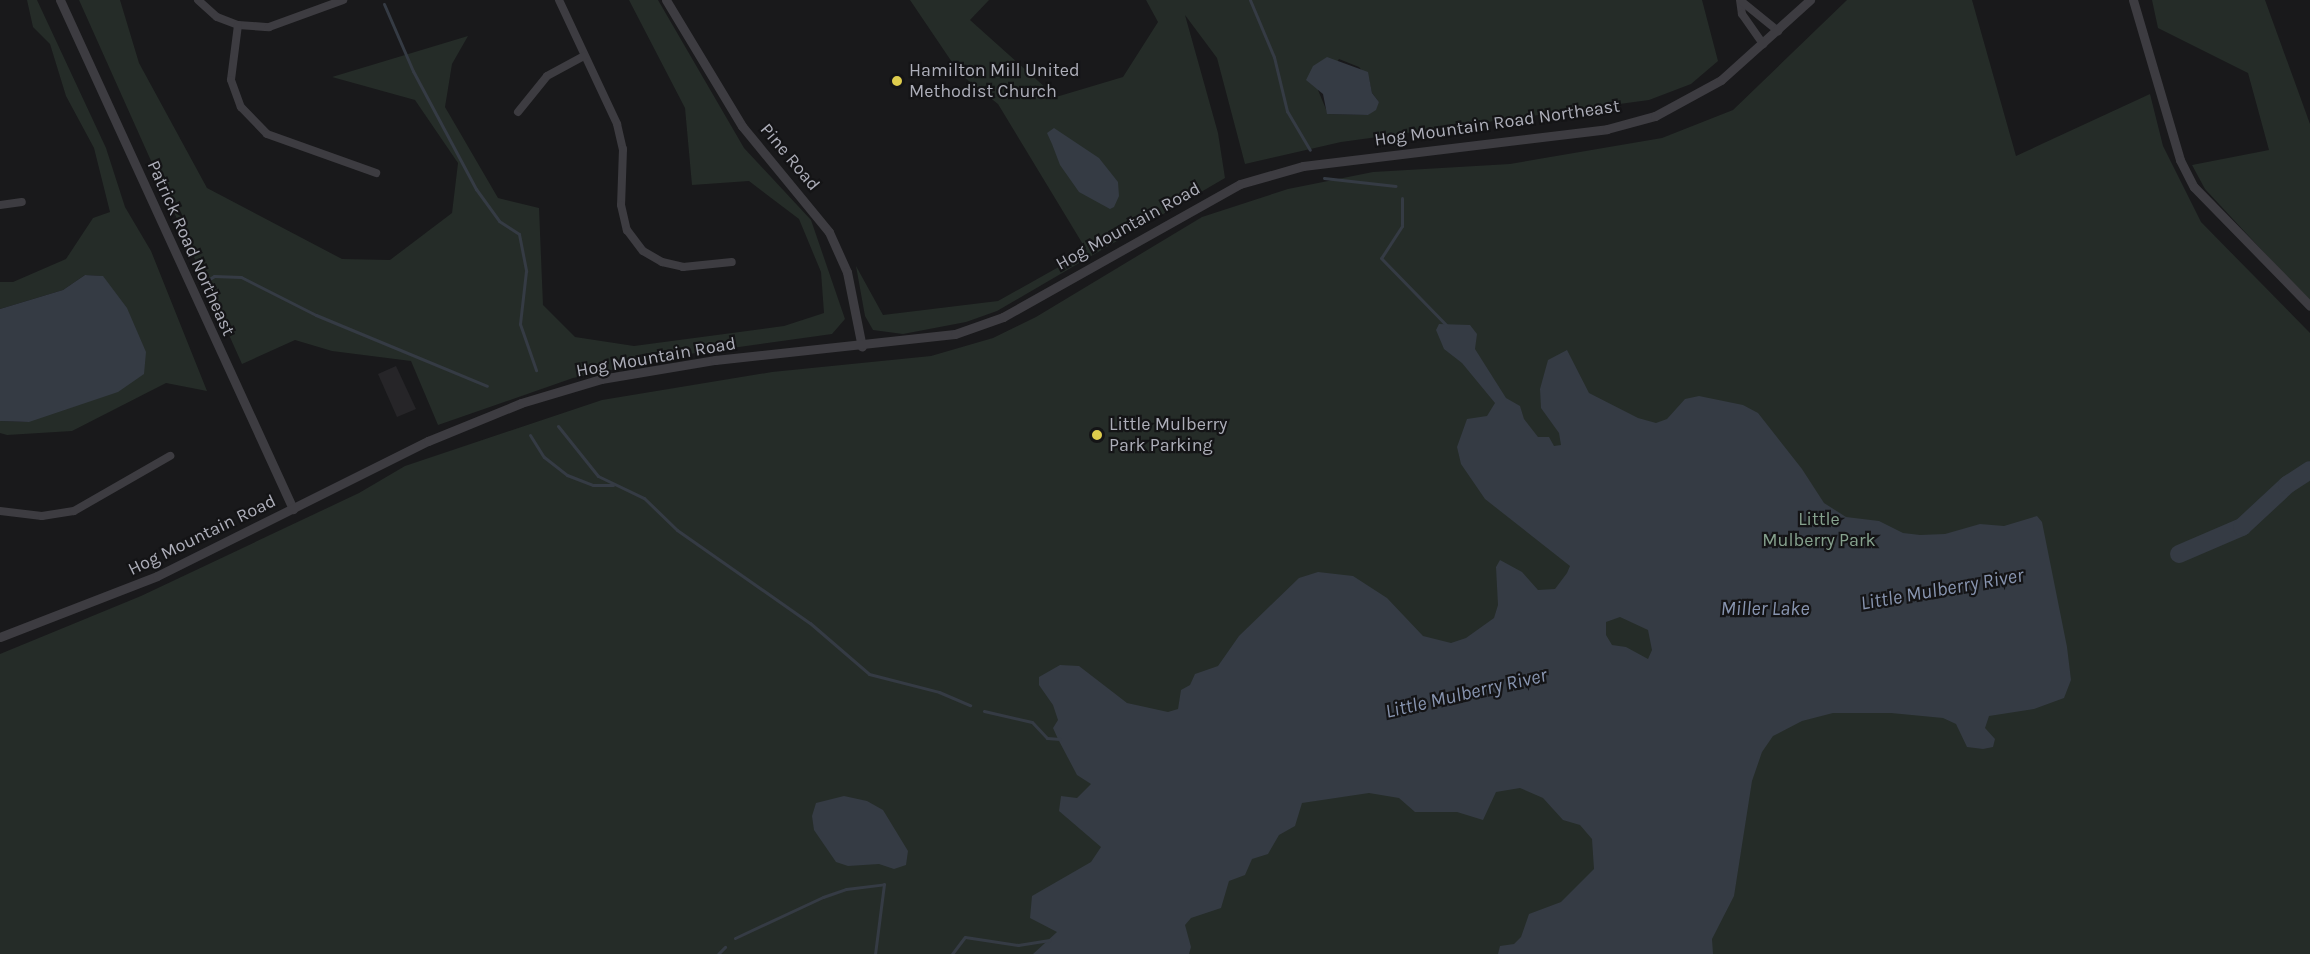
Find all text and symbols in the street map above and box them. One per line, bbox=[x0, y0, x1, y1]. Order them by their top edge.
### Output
place label: Hamilton Mill United Methodist Church bbox=[909, 60, 1080, 103]
marker: Hamilton Mill United Methodist Church bbox=[890, 74, 904, 88]
street label: Hog Mountain Road Northeast bbox=[1373, 95, 1621, 151]
street label: Pine Road bbox=[756, 119, 824, 195]
street label: Patrick Road Northeast bbox=[143, 157, 239, 339]
street label: Hog Mountain Road bbox=[1052, 177, 1204, 275]
street label: Hog Mountain Road bbox=[574, 332, 738, 382]
place label: Little Mulberry Park Parking bbox=[1109, 414, 1227, 456]
marker: Little Mulberry Park Parking bbox=[1090, 428, 1104, 442]
street label: Hog Mountain Road bbox=[125, 490, 279, 580]
park label: Little Mulberry Park bbox=[1762, 509, 1876, 552]
water label: Little Mulberry River bbox=[1859, 563, 2025, 615]
water label: Miller Lake bbox=[1720, 596, 1810, 620]
water label: Little Mulberry River bbox=[1383, 663, 1549, 723]

